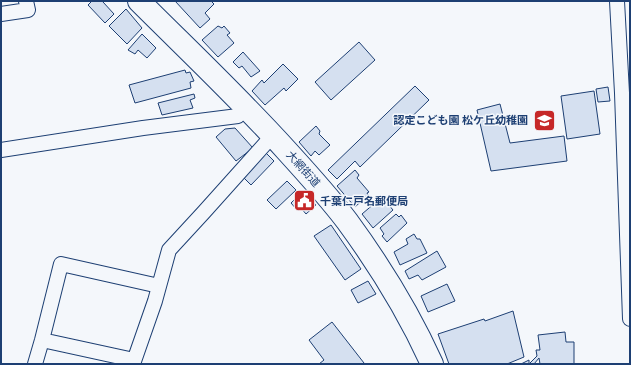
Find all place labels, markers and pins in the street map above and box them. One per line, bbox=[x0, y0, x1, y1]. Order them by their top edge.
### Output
school or university icon: 認定こども園 松ケ丘幼稚園 bbox=[531, 107, 557, 133]
place label: 認定こども園 松ケ丘幼稚園 bbox=[394, 114, 528, 127]
public building icon: 千葉仁戸名郵便局 bbox=[291, 188, 317, 214]
place label: 千葉仁戸名郵便局 bbox=[320, 195, 408, 208]

